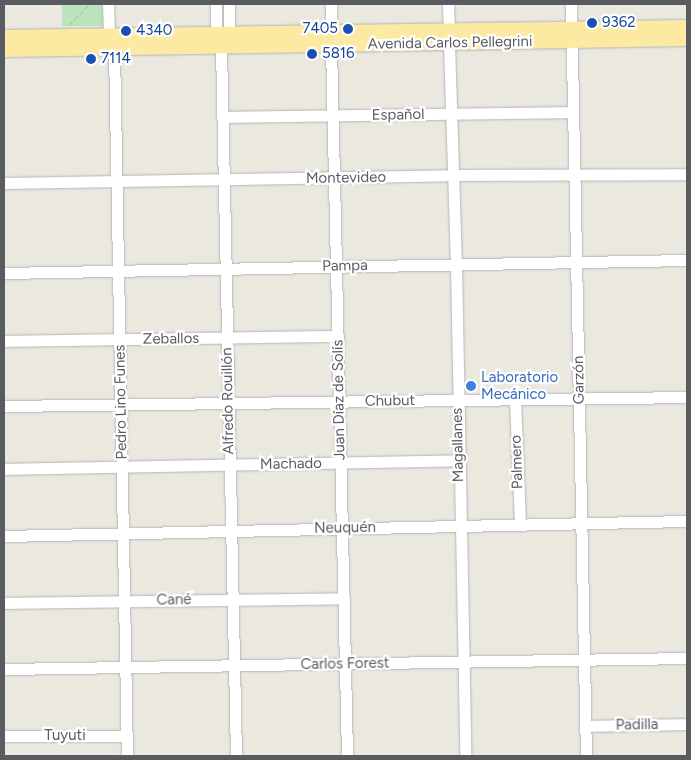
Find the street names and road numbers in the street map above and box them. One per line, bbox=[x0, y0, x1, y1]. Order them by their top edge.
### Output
street label: Avenida Carlos Pellegrini bbox=[367, 33, 533, 53]
street label: Español bbox=[371, 106, 425, 124]
street label: Montevideo bbox=[306, 168, 386, 188]
street label: Pampa bbox=[322, 257, 368, 275]
street label: Zeballos bbox=[143, 330, 199, 348]
street label: Juan Díaz de Solís bbox=[329, 339, 349, 461]
street label: Pedro Lino Funes bbox=[111, 344, 131, 460]
street label: Alfredo Rouillón bbox=[218, 347, 238, 455]
street label: Garzón bbox=[570, 356, 588, 404]
street label: Chubut bbox=[365, 392, 415, 410]
street label: Magallanes bbox=[448, 408, 468, 482]
street label: Palmero bbox=[507, 435, 527, 489]
street label: Machado bbox=[260, 454, 322, 474]
street label: Neuquén bbox=[314, 518, 376, 538]
street label: Cané bbox=[156, 591, 192, 609]
street label: Carlos Forest bbox=[300, 654, 390, 674]
street label: Padilla bbox=[615, 716, 659, 734]
street label: Tuyuti bbox=[44, 727, 86, 745]

